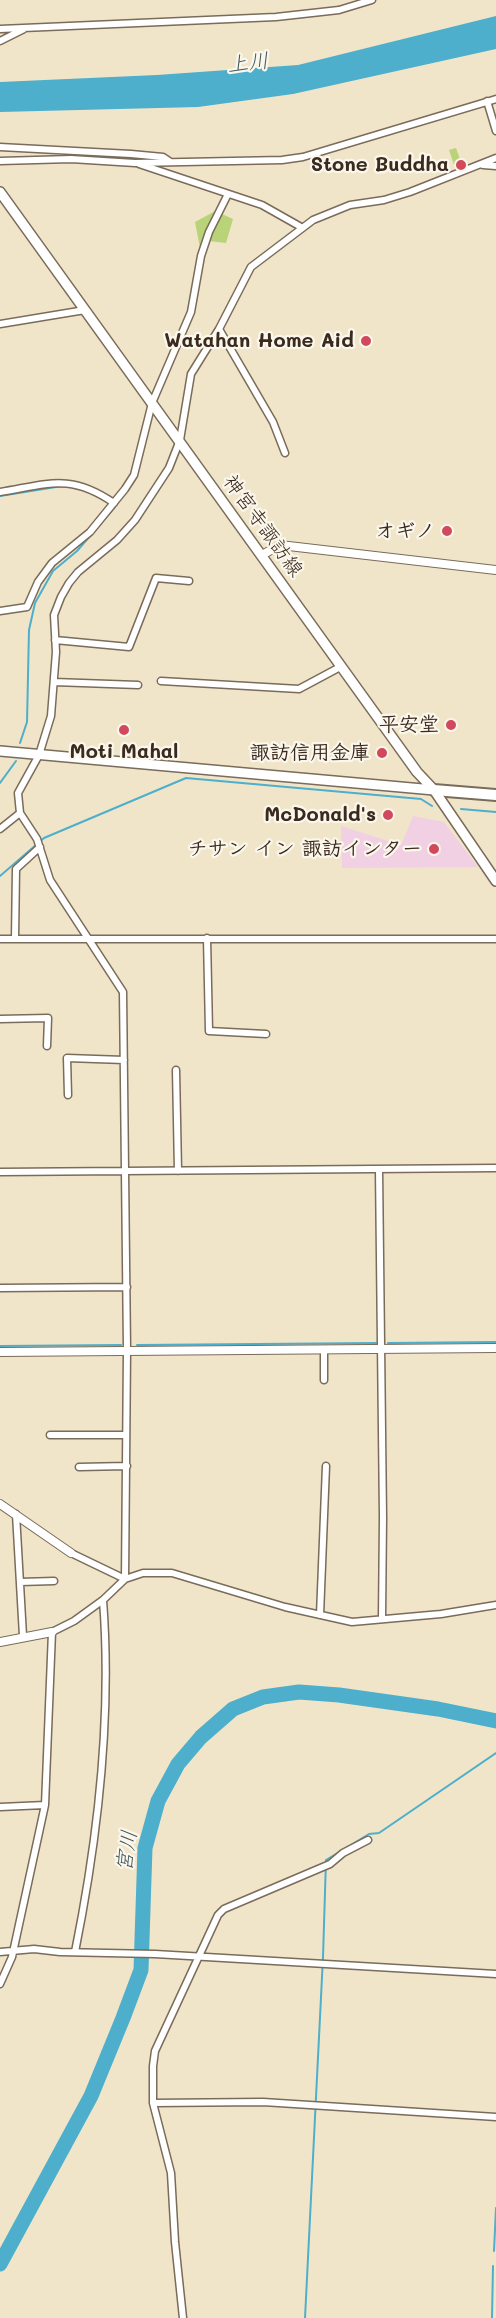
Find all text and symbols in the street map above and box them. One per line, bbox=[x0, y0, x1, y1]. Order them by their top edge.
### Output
water label: 上川 bbox=[226, 48, 270, 78]
place label: Stone Buddha bbox=[311, 153, 449, 177]
marker: Stone Buddha bbox=[454, 158, 468, 172]
place label: Watahan Home Aid bbox=[164, 329, 354, 353]
marker: Watahan Home Aid bbox=[359, 334, 373, 348]
street label: 神宮寺諏訪線 bbox=[218, 470, 308, 582]
place label: オギノ bbox=[375, 519, 435, 543]
marker: オギノ bbox=[440, 524, 454, 538]
place label: 平安堂 bbox=[379, 713, 439, 737]
marker: 平安堂 bbox=[444, 718, 458, 732]
marker: Moti Mahal bbox=[117, 723, 131, 737]
place label: Moti Mahal bbox=[70, 740, 178, 764]
place label: 諏訪信用金庫 bbox=[250, 741, 370, 765]
marker: 諏訪信用金庫 bbox=[375, 746, 389, 760]
place label: McDonald's bbox=[264, 803, 376, 827]
marker: McDonald's bbox=[381, 808, 395, 822]
place label: チサン イン 諏訪インター bbox=[188, 837, 422, 861]
marker: チサン イン 諏訪インター bbox=[427, 842, 441, 856]
water label: 宮川 bbox=[112, 1828, 142, 1874]

